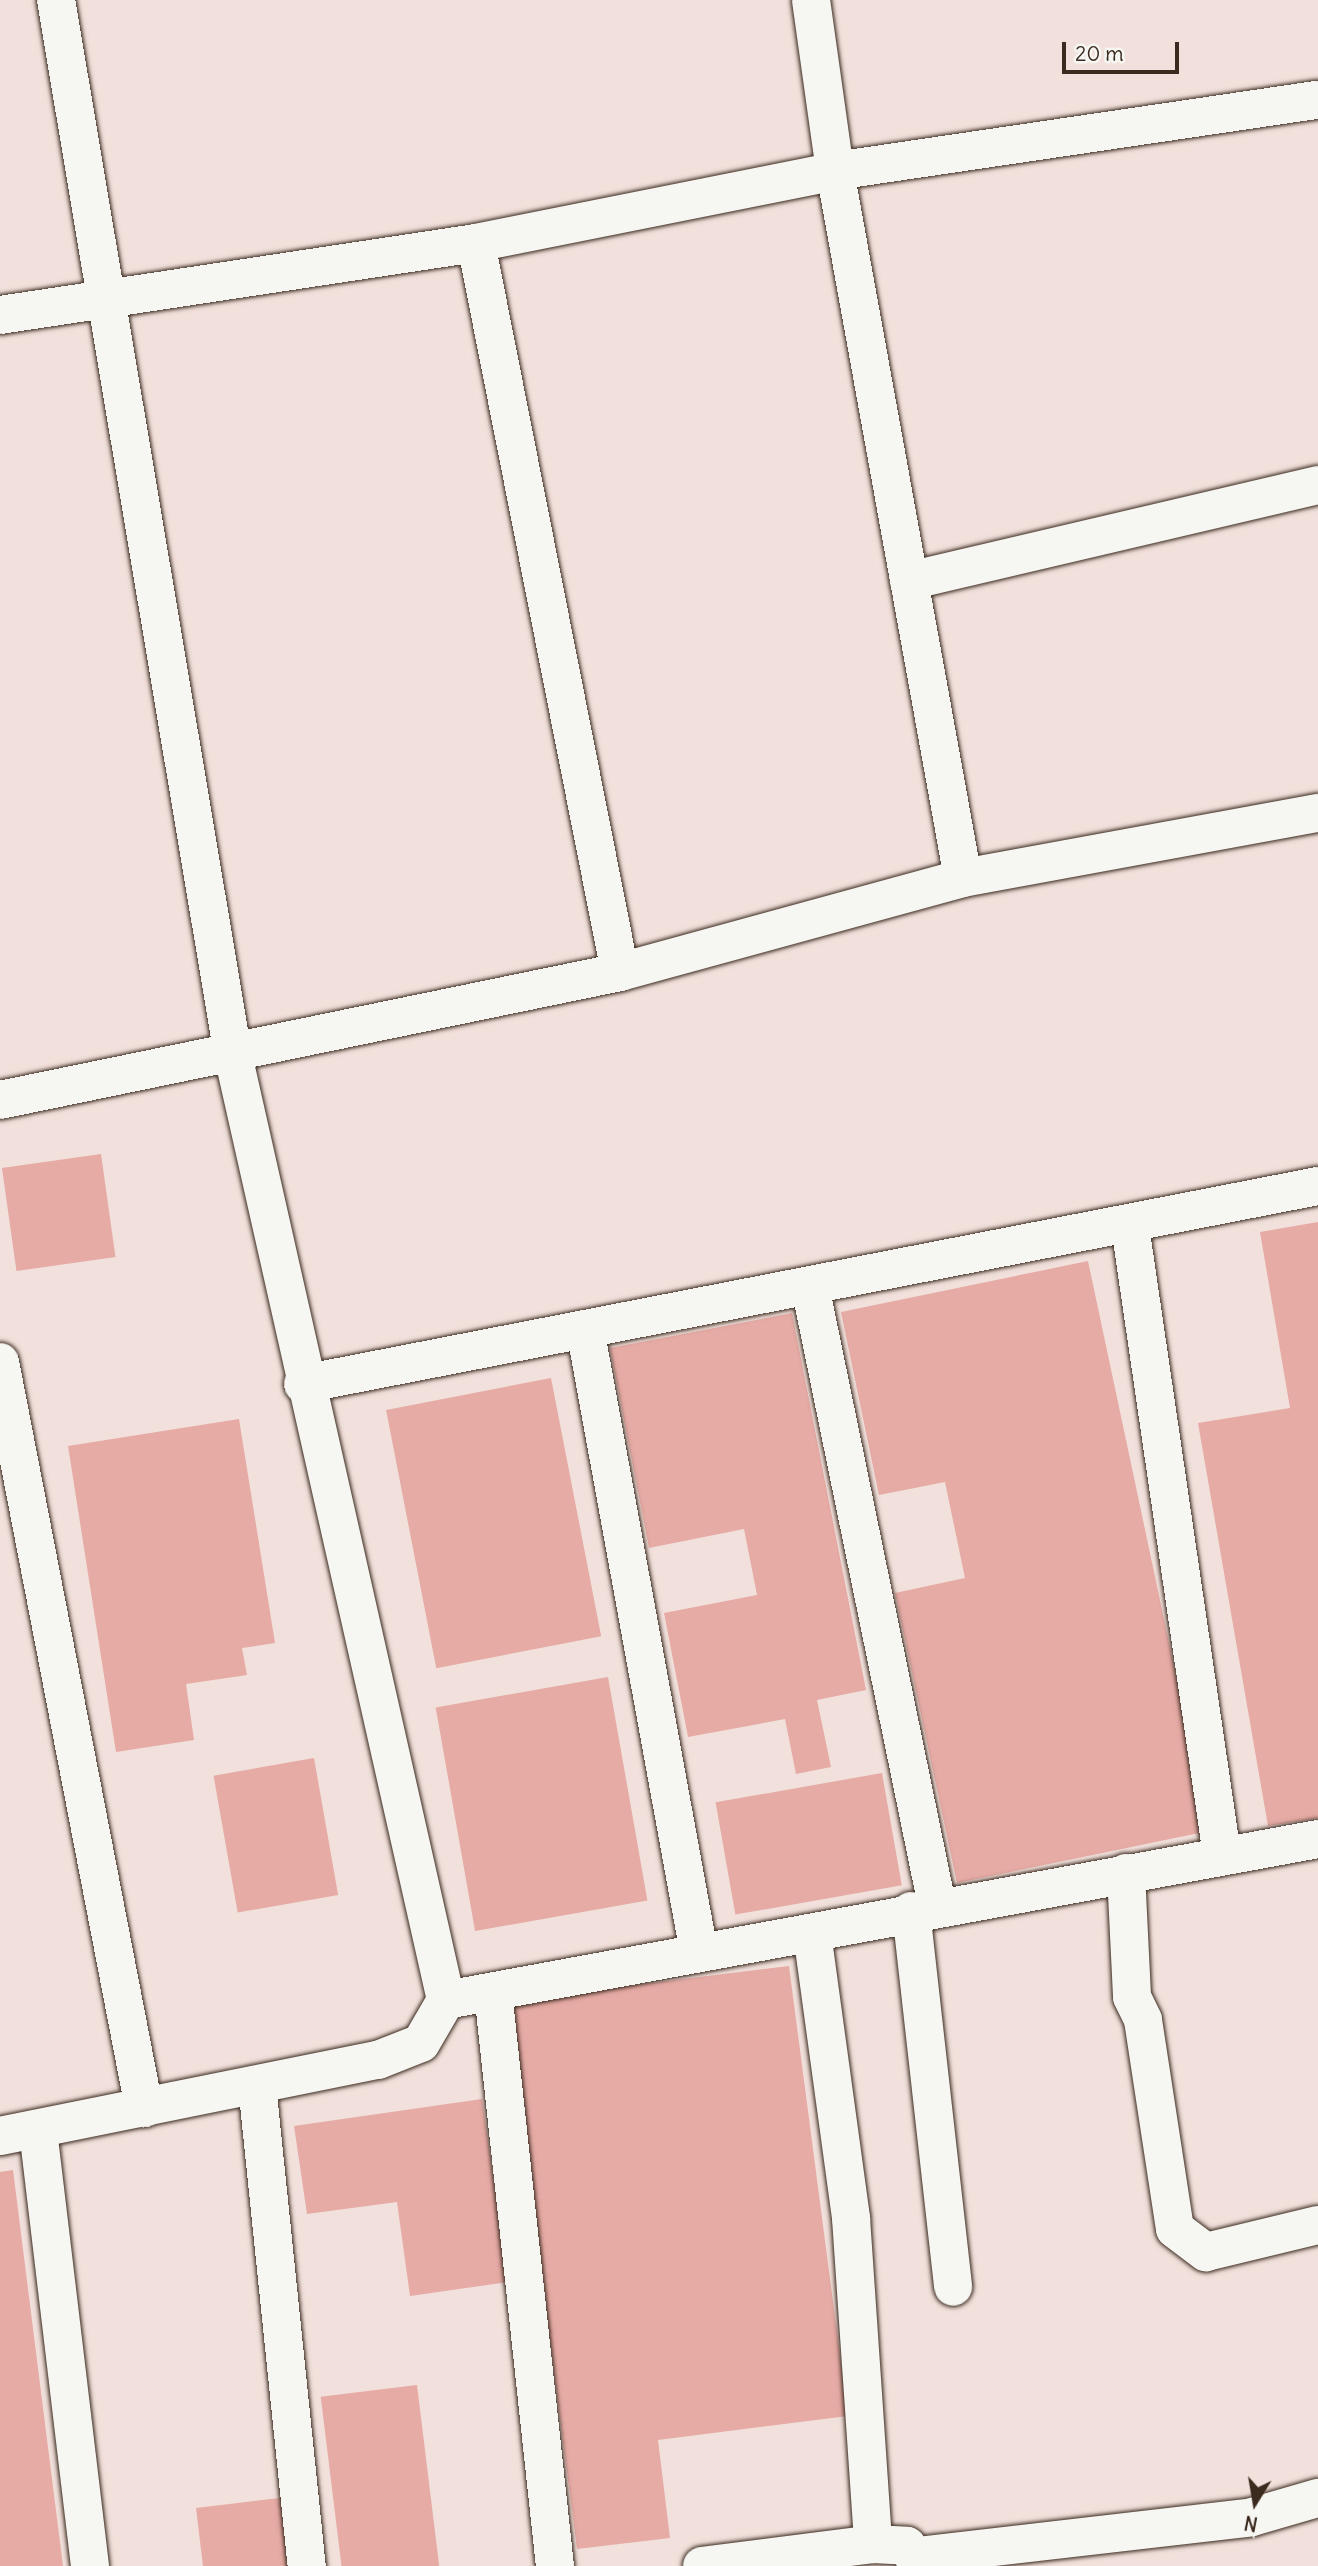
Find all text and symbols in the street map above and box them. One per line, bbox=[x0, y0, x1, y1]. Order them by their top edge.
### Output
scale bar bbox=[1066, 28, 1183, 72]
text: 20 m bbox=[1075, 40, 1124, 67]
north arrow bbox=[1220, 2468, 1290, 2538]
text: N bbox=[1242, 2511, 1260, 2537]

